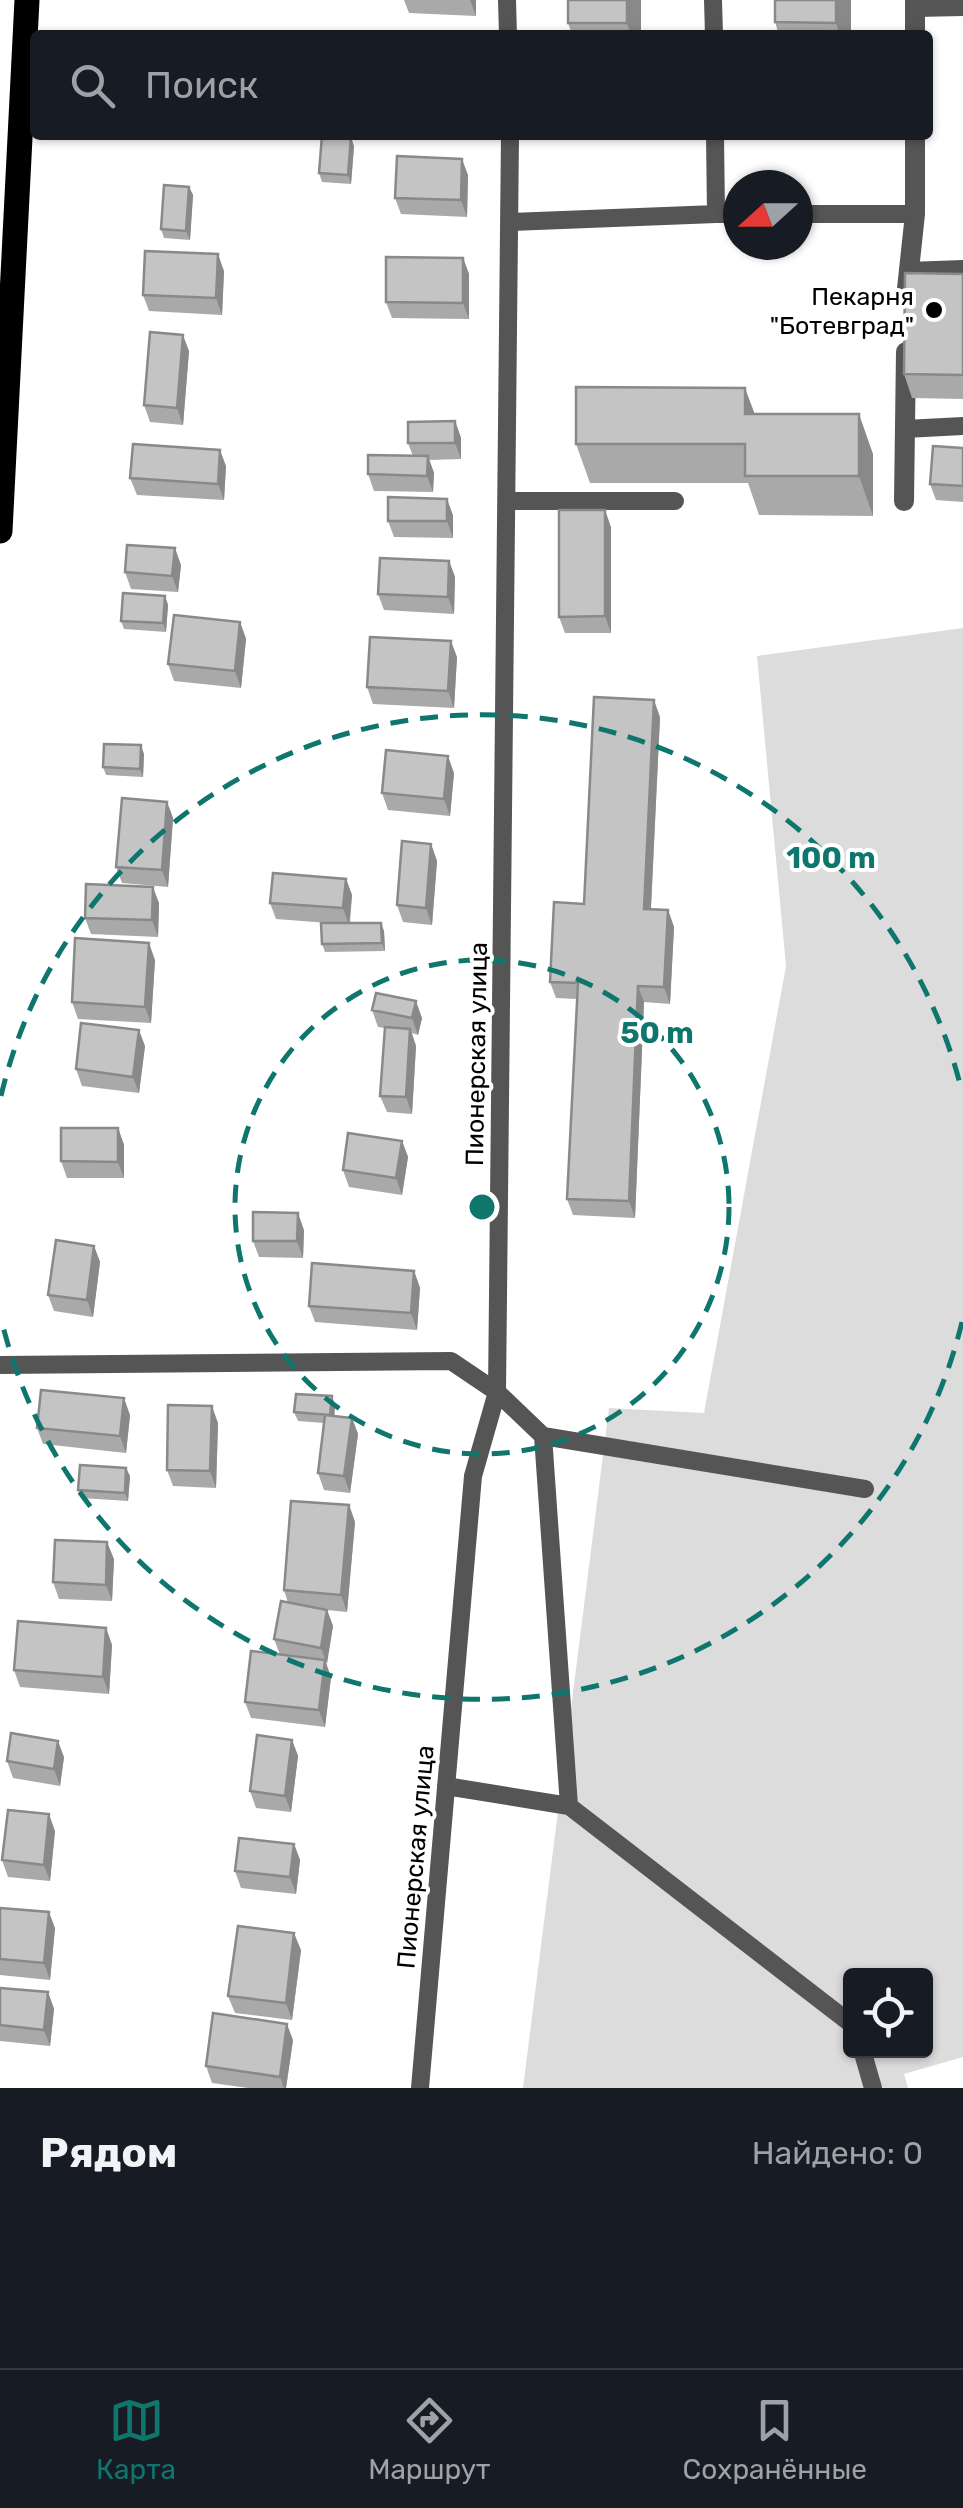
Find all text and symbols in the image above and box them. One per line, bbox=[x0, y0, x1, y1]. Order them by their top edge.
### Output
search box bbox=[30, 30, 933, 140]
icon: search bbox=[65, 58, 120, 113]
text: Поиск bbox=[145, 62, 258, 108]
north arrow bbox=[723, 170, 813, 260]
place label: Пекарня "Ботевград" bbox=[770, 282, 914, 340]
marker: Пекарня "Ботевград" bbox=[923, 299, 945, 321]
text: 100 m bbox=[786, 840, 876, 876]
street label: Пионерская улица bbox=[460, 942, 493, 1166]
text: 50 m bbox=[620, 1015, 694, 1051]
centre of rings bbox=[464, 1189, 500, 1225]
street label: Пионерская улица bbox=[391, 1744, 440, 1970]
map controls bbox=[843, 1968, 933, 2058]
button: locate bbox=[843, 1968, 933, 2058]
text: Рядом bbox=[40, 2128, 177, 2178]
text: Найдено: 0 bbox=[752, 2134, 923, 2172]
tab: Карта bbox=[96, 2393, 176, 2486]
tab: Маршрут bbox=[368, 2393, 490, 2486]
tab: Сохранённые bbox=[683, 2393, 867, 2486]

